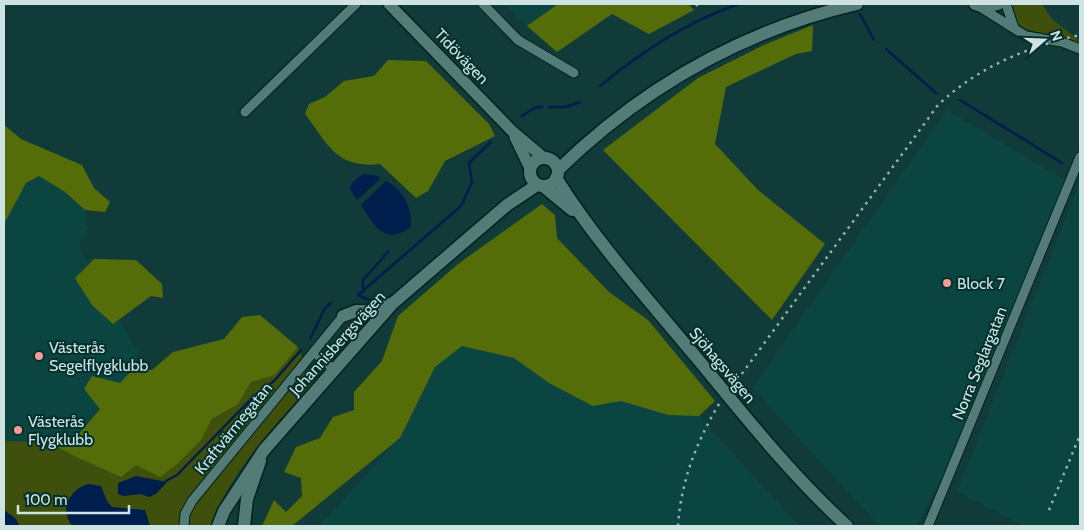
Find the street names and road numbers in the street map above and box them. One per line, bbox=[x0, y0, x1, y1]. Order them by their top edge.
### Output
street label: Tidövägen bbox=[431, 25, 493, 88]
street label: Johannisbergsvägen bbox=[285, 287, 389, 400]
street label: Norra Seglargatan bbox=[948, 304, 1011, 423]
street label: Sjöhagsvägen bbox=[685, 324, 760, 407]
street label: Kraftvärmegatan bbox=[191, 379, 276, 478]

